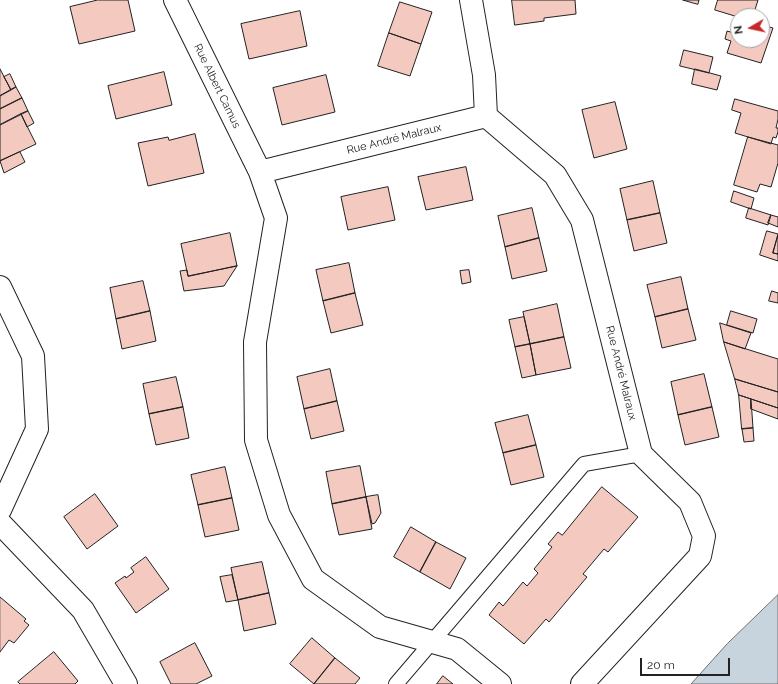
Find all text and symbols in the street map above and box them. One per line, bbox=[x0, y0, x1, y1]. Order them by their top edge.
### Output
north arrow bbox=[730, 8, 770, 48]
text: N bbox=[732, 25, 746, 35]
street label: Rue Albert Camus bbox=[191, 42, 243, 130]
street label: Rue André Malraux bbox=[345, 121, 443, 157]
street label: Rue André Malraux bbox=[603, 324, 639, 422]
scale bar bbox=[642, 650, 732, 676]
text: 20 m bbox=[647, 658, 675, 672]

